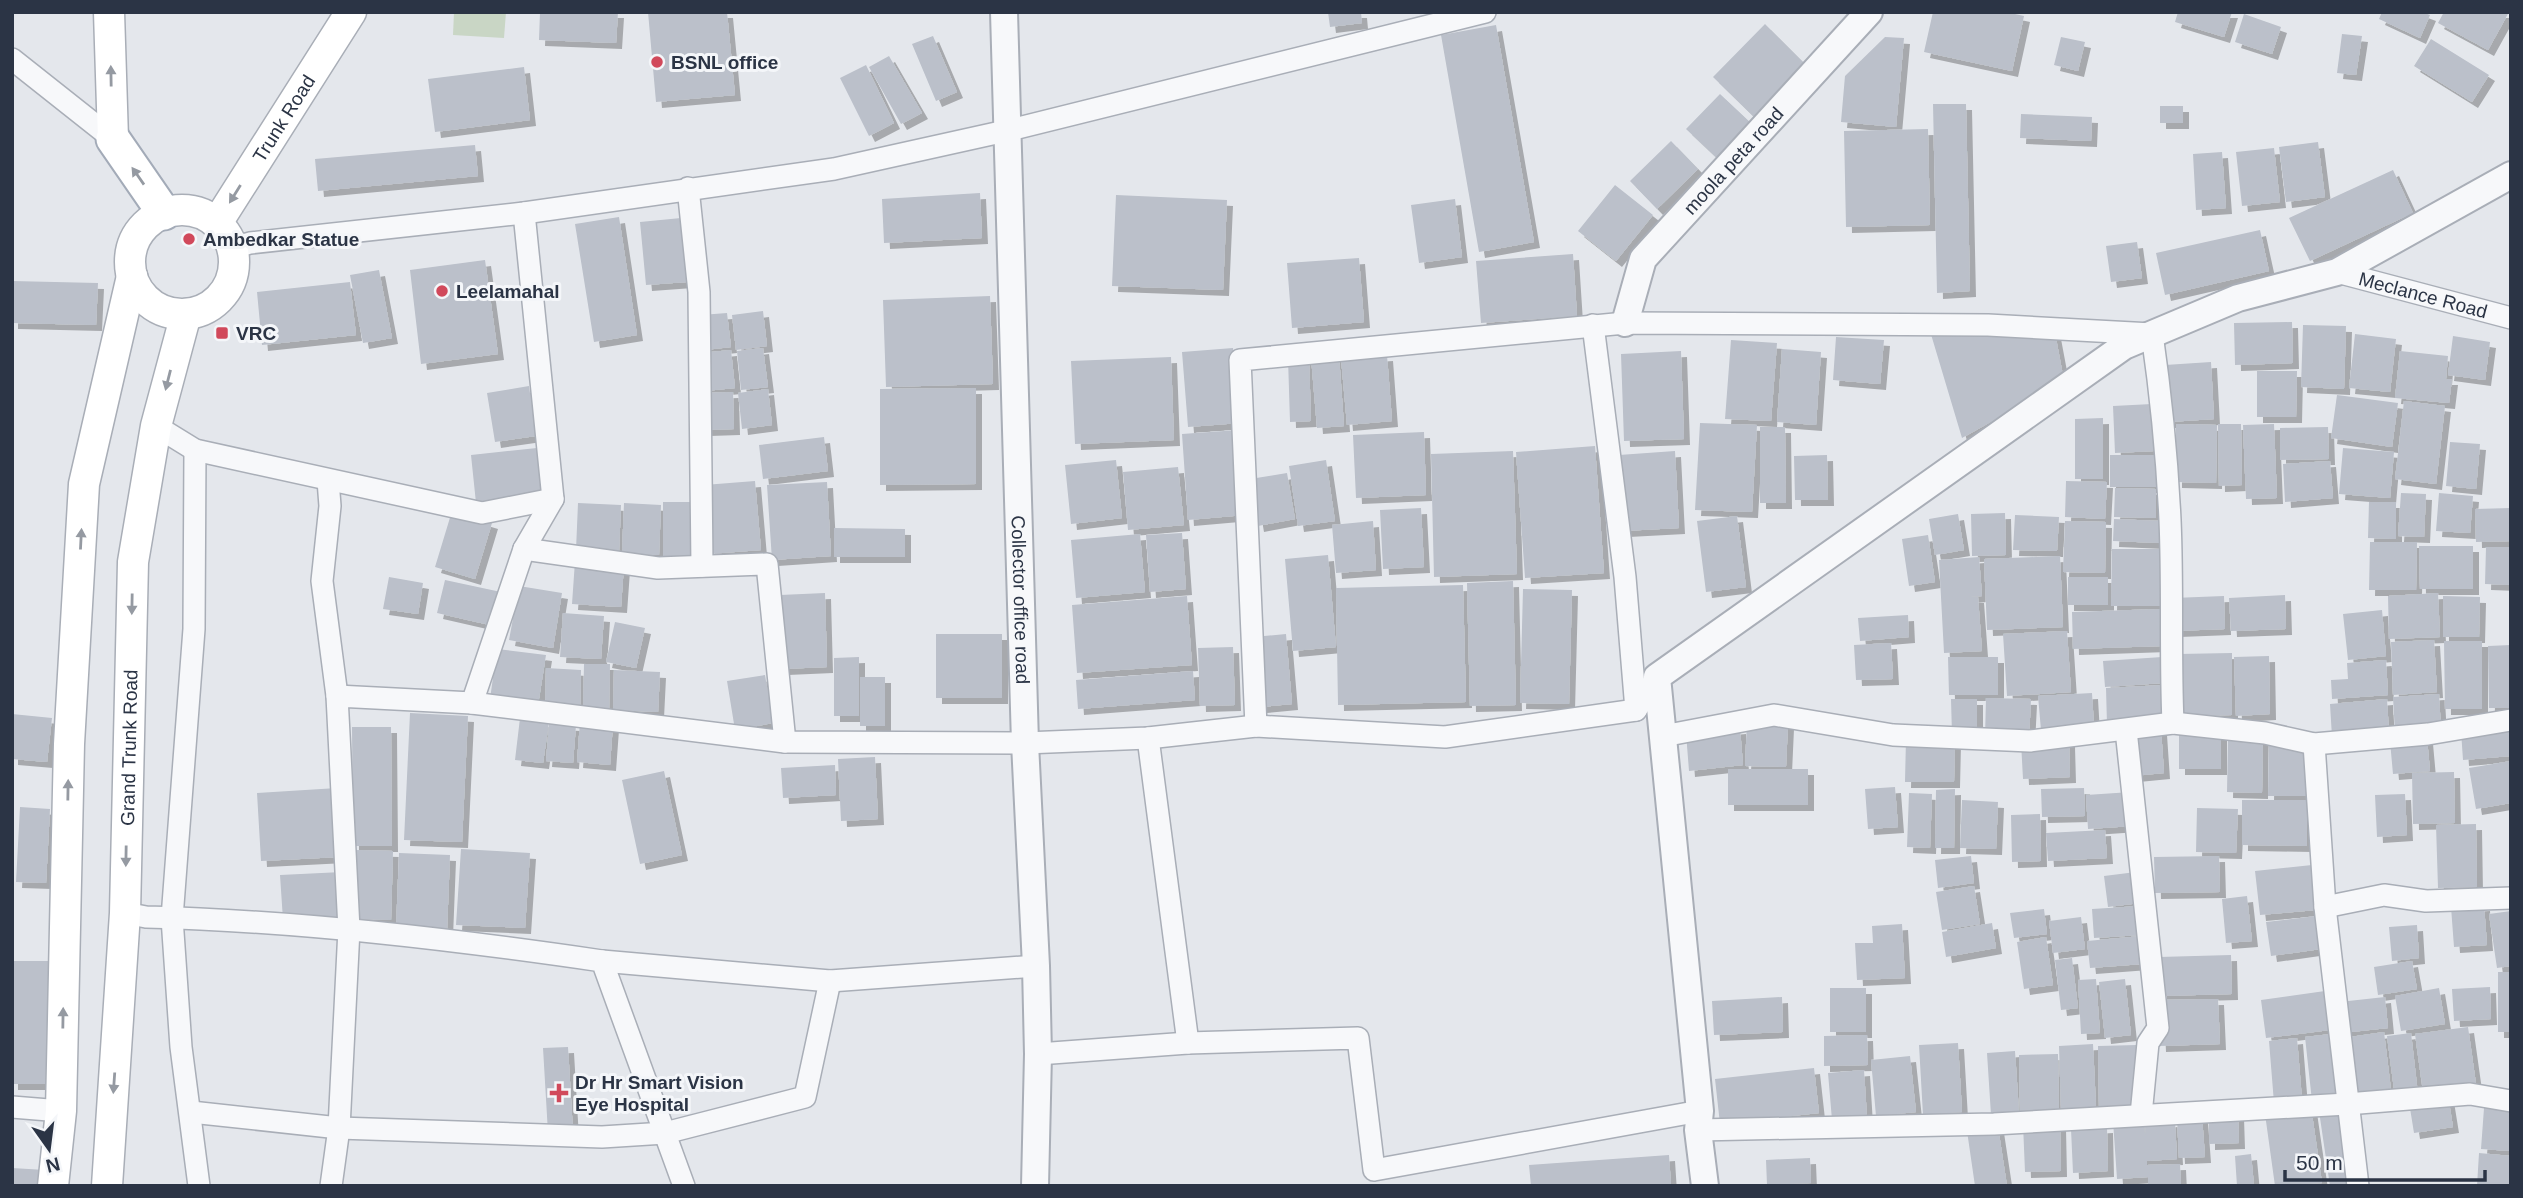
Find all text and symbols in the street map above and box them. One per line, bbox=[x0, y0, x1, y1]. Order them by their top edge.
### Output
place label: BSNL office bbox=[671, 52, 778, 73]
marker: BSNL office bbox=[649, 54, 665, 70]
one-way arrow bbox=[105, 64, 117, 86]
street label: Trunk Road bbox=[248, 71, 319, 166]
street label: moola peta road bbox=[1679, 103, 1787, 218]
one-way arrow bbox=[131, 167, 145, 185]
one-way arrow bbox=[228, 184, 241, 203]
place label: Ambedkar Statue bbox=[203, 229, 359, 250]
marker: Ambedkar Statue bbox=[181, 231, 197, 247]
street label: Meclance Road bbox=[2356, 268, 2490, 322]
place label: Leelamahal bbox=[456, 281, 560, 302]
marker: Leelamahal bbox=[434, 283, 450, 299]
place label: VRC bbox=[236, 323, 276, 344]
marker: VRC bbox=[214, 325, 230, 341]
one-way arrow bbox=[162, 369, 173, 391]
street label: Collector office road bbox=[1008, 515, 1034, 684]
one-way arrow bbox=[75, 528, 86, 550]
one-way arrow bbox=[126, 593, 137, 615]
street label: Grand Trunk Road bbox=[116, 669, 141, 826]
one-way arrow bbox=[62, 779, 74, 801]
one-way arrow bbox=[120, 845, 132, 867]
one-way arrow bbox=[57, 1007, 69, 1029]
one-way arrow bbox=[108, 1072, 119, 1094]
place label: Dr Hr Smart Vision Eye Hospital bbox=[575, 1072, 744, 1115]
marker: Dr Hr Smart Vision Eye Hospital bbox=[549, 1083, 569, 1103]
north arrow bbox=[14, 1114, 84, 1184]
scale bar bbox=[2285, 1138, 2484, 1182]
text: 50 m bbox=[2296, 1151, 2343, 1174]
text: N bbox=[44, 1153, 62, 1177]

